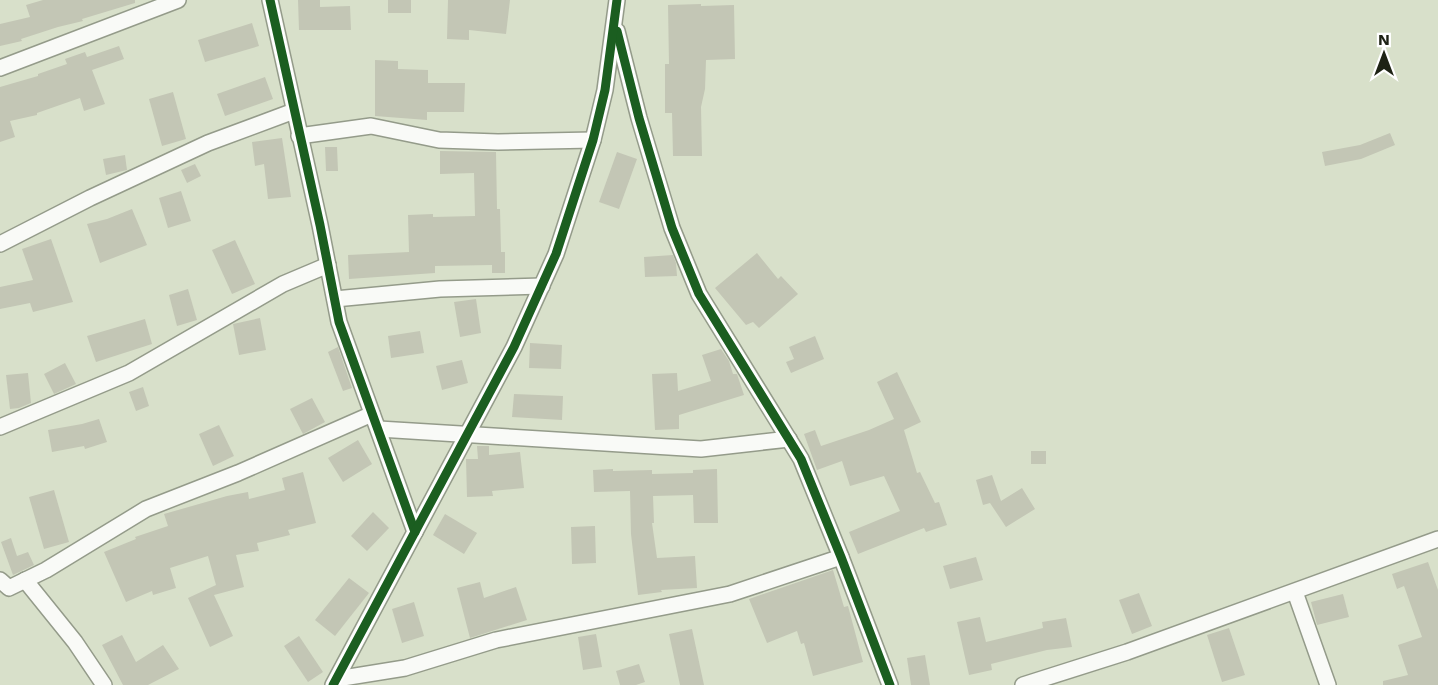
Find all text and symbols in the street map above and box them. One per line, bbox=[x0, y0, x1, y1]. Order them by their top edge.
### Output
north arrow bbox=[1354, 24, 1414, 84]
text: N bbox=[1378, 30, 1390, 49]

